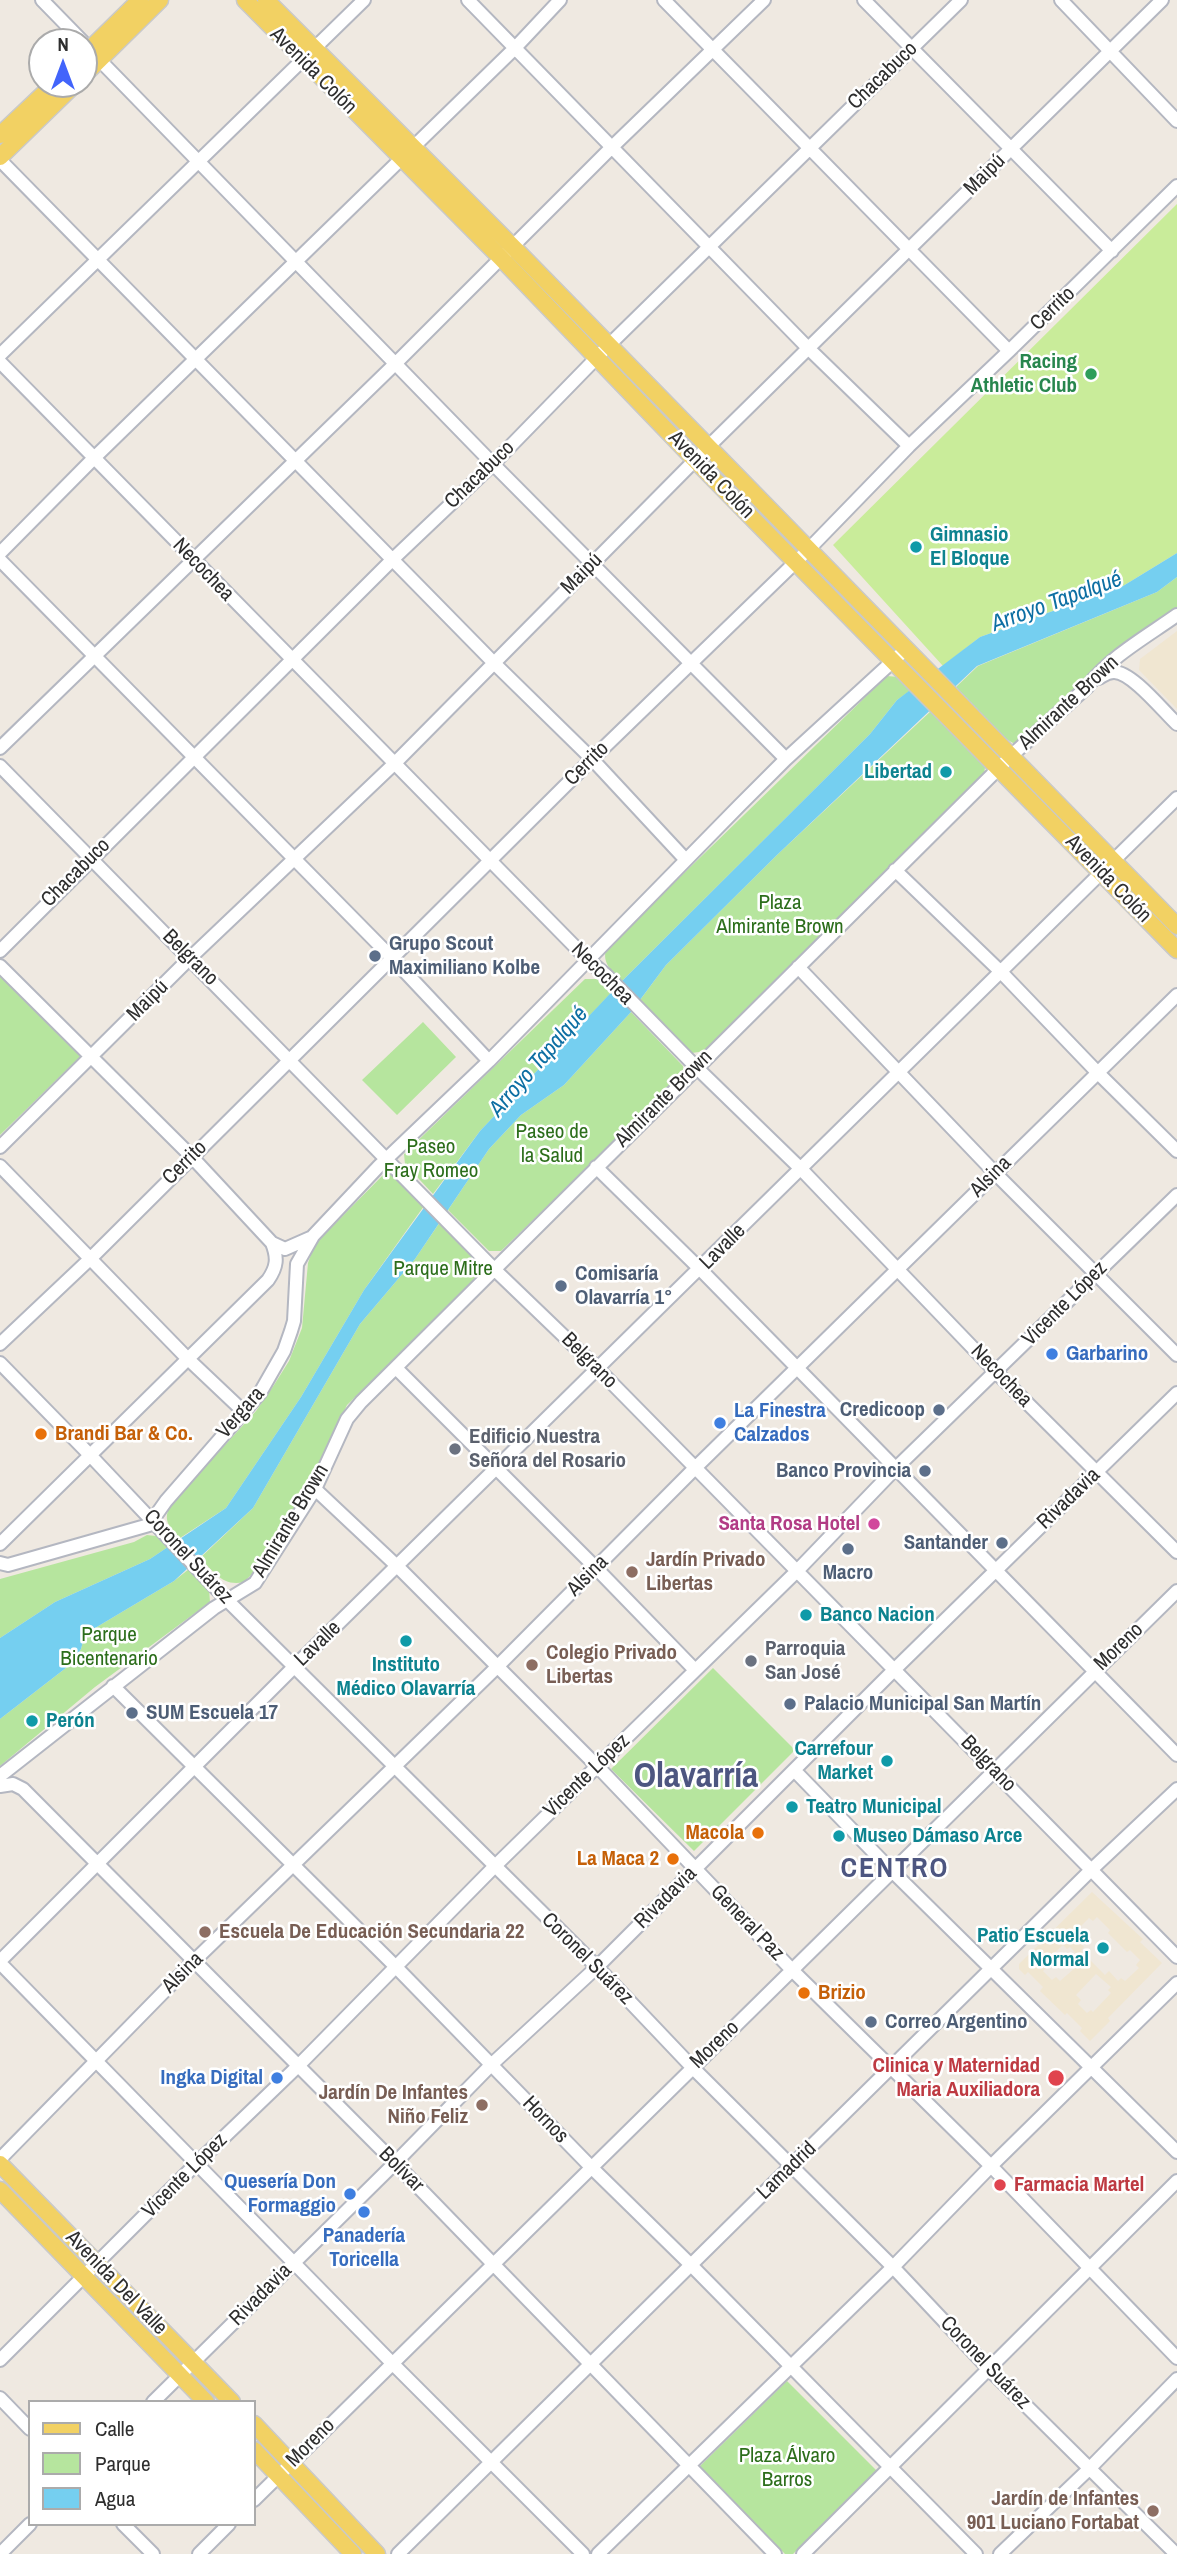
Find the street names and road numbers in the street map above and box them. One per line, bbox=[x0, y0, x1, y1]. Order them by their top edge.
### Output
street label: Avenida Colón bbox=[264, 22, 362, 120]
street label: Chacabuco bbox=[843, 37, 923, 115]
street label: Maipú bbox=[959, 149, 1011, 201]
street label: Cerrito bbox=[1025, 282, 1081, 336]
street label: Avenida Colón bbox=[663, 426, 759, 524]
street label: Chacabuco bbox=[440, 436, 520, 514]
street label: Necochea bbox=[167, 533, 239, 607]
street label: Maipú bbox=[556, 548, 608, 600]
street label: Almirante Brown bbox=[1014, 650, 1124, 756]
street label: Cerrito bbox=[559, 736, 615, 792]
street label: Avenida Colón bbox=[1060, 830, 1156, 928]
street label: Chacabuco bbox=[36, 833, 116, 913]
street label: Belgrano bbox=[157, 925, 223, 991]
street label: Necochea bbox=[566, 938, 638, 1010]
street label: Maipú bbox=[122, 975, 174, 1027]
street label: Almirante Brown bbox=[610, 1045, 718, 1153]
street label: Cerrito bbox=[157, 1135, 213, 1191]
street label: Alsina bbox=[965, 1151, 1017, 1203]
street label: Lavalle bbox=[695, 1219, 751, 1275]
street label: Vicente López bbox=[1017, 1256, 1113, 1352]
street label: Belgrano bbox=[556, 1328, 622, 1394]
street label: Necochea bbox=[965, 1339, 1037, 1413]
street label: Vergara bbox=[212, 1382, 270, 1444]
street label: Almirante Brown bbox=[247, 1460, 335, 1582]
street label: Rivadavia bbox=[1032, 1463, 1106, 1535]
street label: Coronel Suárez bbox=[138, 1505, 238, 1609]
street label: Alsina bbox=[562, 1550, 614, 1602]
street label: Lavalle bbox=[290, 1616, 346, 1672]
street label: Moreno bbox=[1089, 1618, 1149, 1676]
street label: Vicente López bbox=[539, 1729, 635, 1823]
street label: Belgrano bbox=[955, 1730, 1021, 1798]
street label: Rivadavia bbox=[630, 1862, 702, 1934]
street label: General Paz bbox=[705, 1880, 789, 1966]
street label: Coronel Suárez bbox=[536, 1908, 638, 2010]
street label: Alsina bbox=[157, 1947, 209, 1999]
street label: Moreno bbox=[685, 2016, 745, 2074]
street label: Hornos bbox=[517, 2091, 573, 2149]
street label: Vicente López bbox=[137, 2128, 233, 2224]
street label: Lamadrid bbox=[752, 2137, 822, 2205]
street label: Bolívar bbox=[373, 2142, 429, 2198]
street label: Avenida Del Valle bbox=[60, 2226, 172, 2340]
street label: Rivadavia bbox=[225, 2259, 297, 2331]
street label: Coronel Suárez bbox=[934, 2311, 1036, 2415]
street label: Moreno bbox=[281, 2413, 341, 2473]

